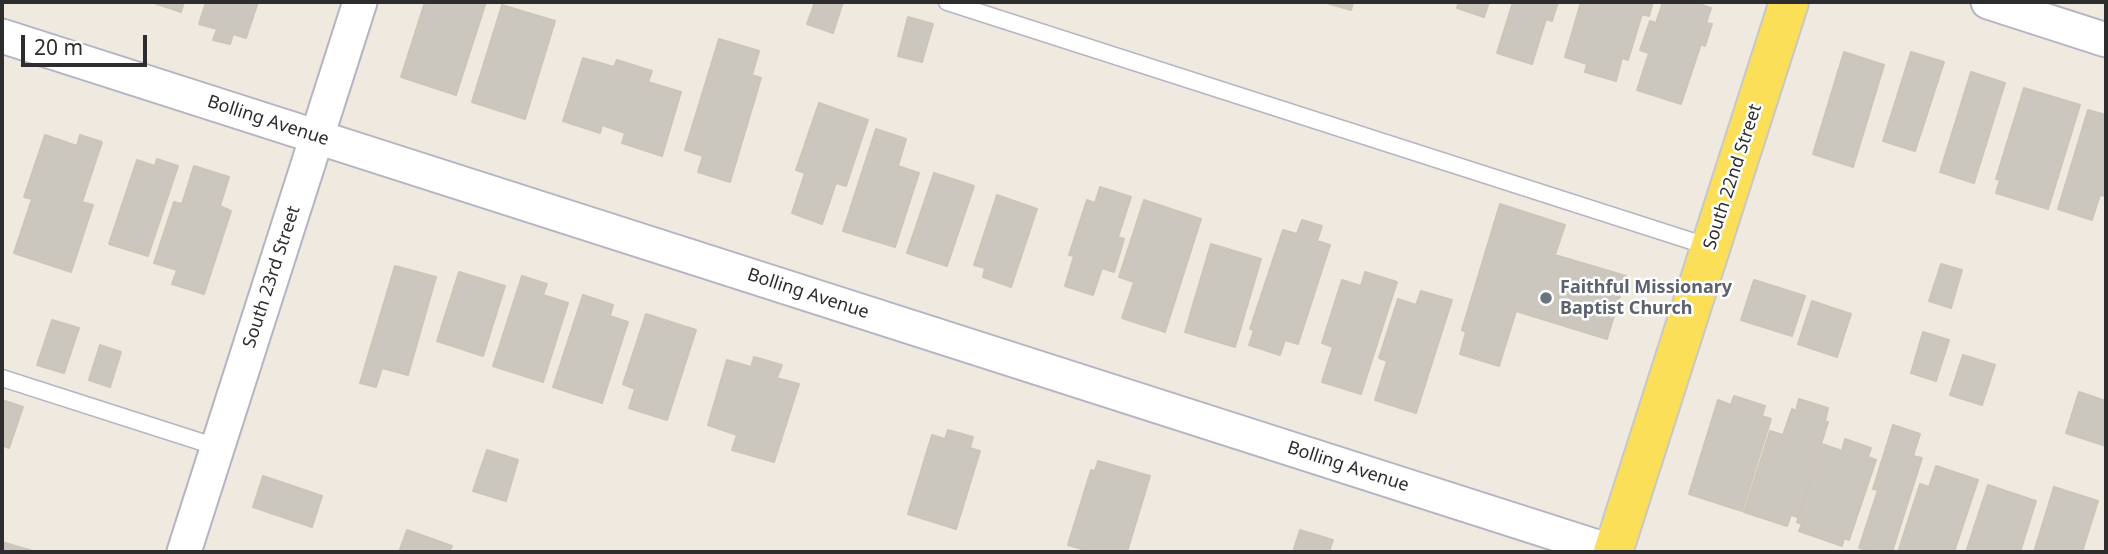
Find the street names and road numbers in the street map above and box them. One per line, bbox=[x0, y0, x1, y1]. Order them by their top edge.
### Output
street label: Bolling Avenue bbox=[204, 91, 332, 151]
street label: South 22nd Street bbox=[1699, 101, 1767, 253]
street label: South 23rd Street bbox=[239, 203, 305, 351]
street label: Bolling Avenue bbox=[744, 264, 872, 324]
street label: Bolling Avenue bbox=[1284, 437, 1412, 497]

